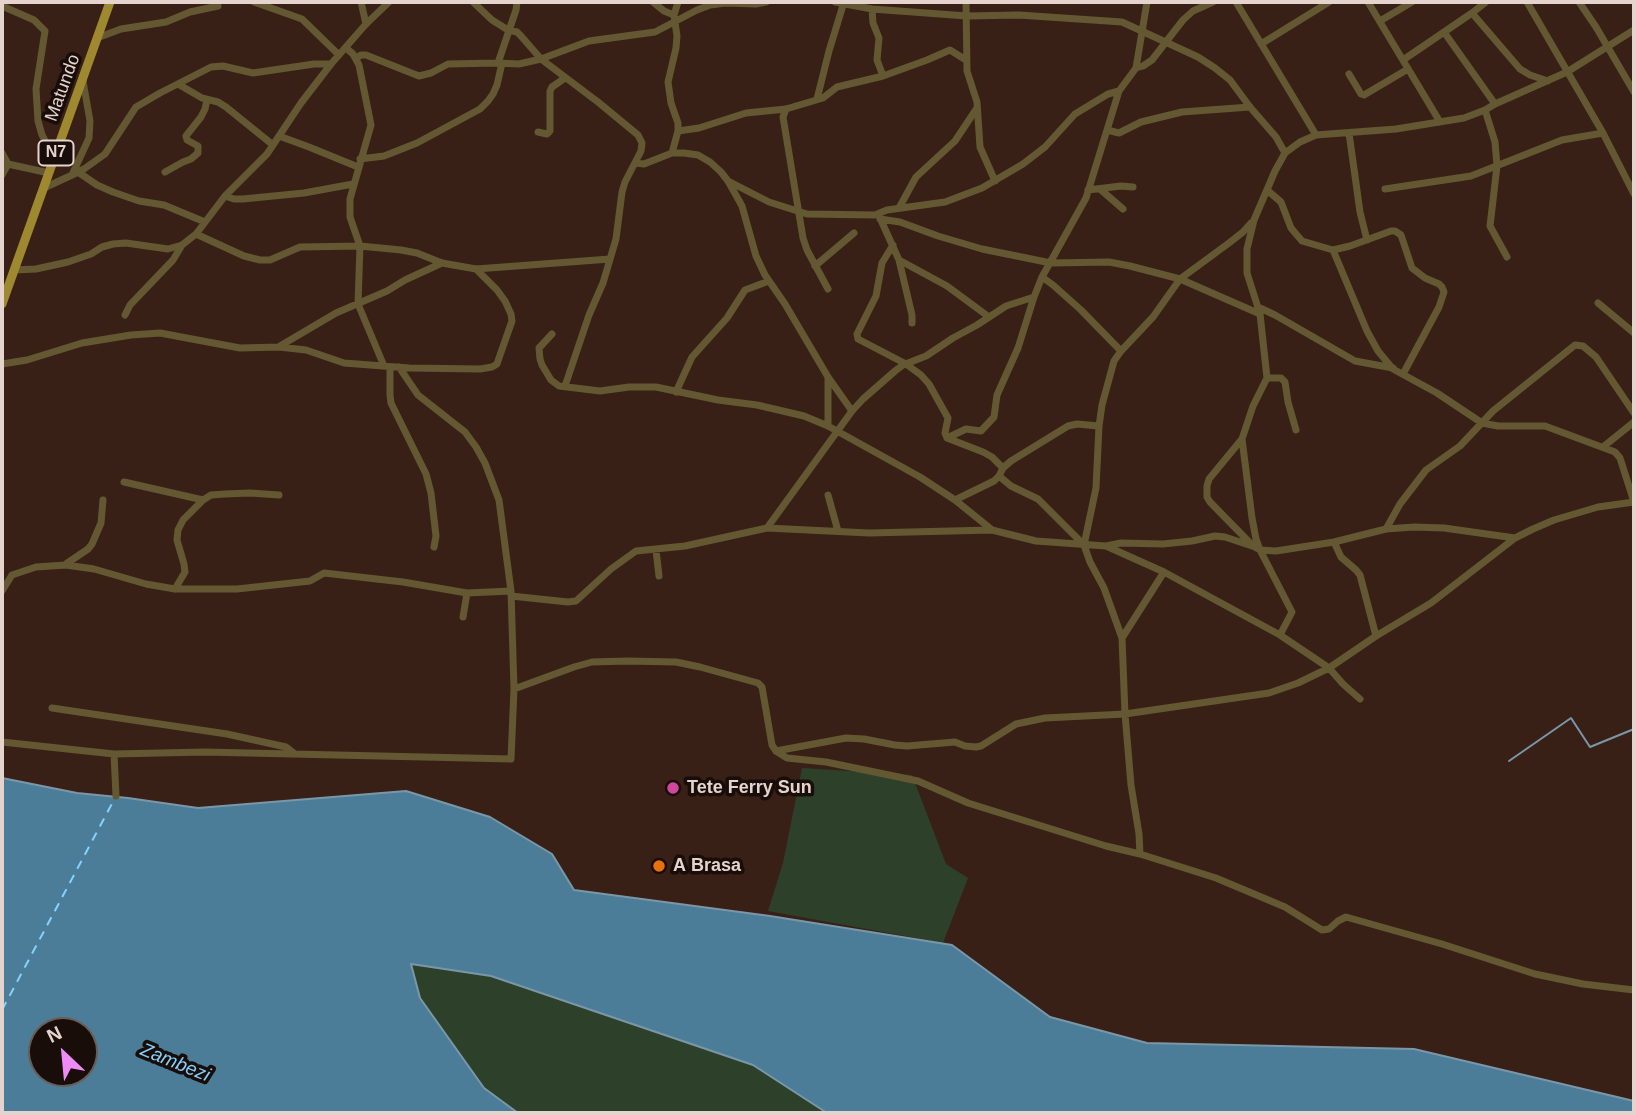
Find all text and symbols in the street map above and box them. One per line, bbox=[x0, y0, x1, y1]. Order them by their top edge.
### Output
street label: Matundo bbox=[41, 51, 85, 125]
road number: N7 bbox=[38, 140, 74, 166]
place label: Tete Ferry Sun bbox=[687, 777, 812, 799]
marker: Tete Ferry Sun bbox=[665, 780, 681, 796]
place label: A Brasa bbox=[673, 855, 741, 877]
marker: A Brasa bbox=[651, 858, 667, 874]
north arrow bbox=[28, 1017, 98, 1087]
text: N bbox=[44, 1022, 65, 1047]
water label: Zambezi bbox=[137, 1039, 213, 1087]

